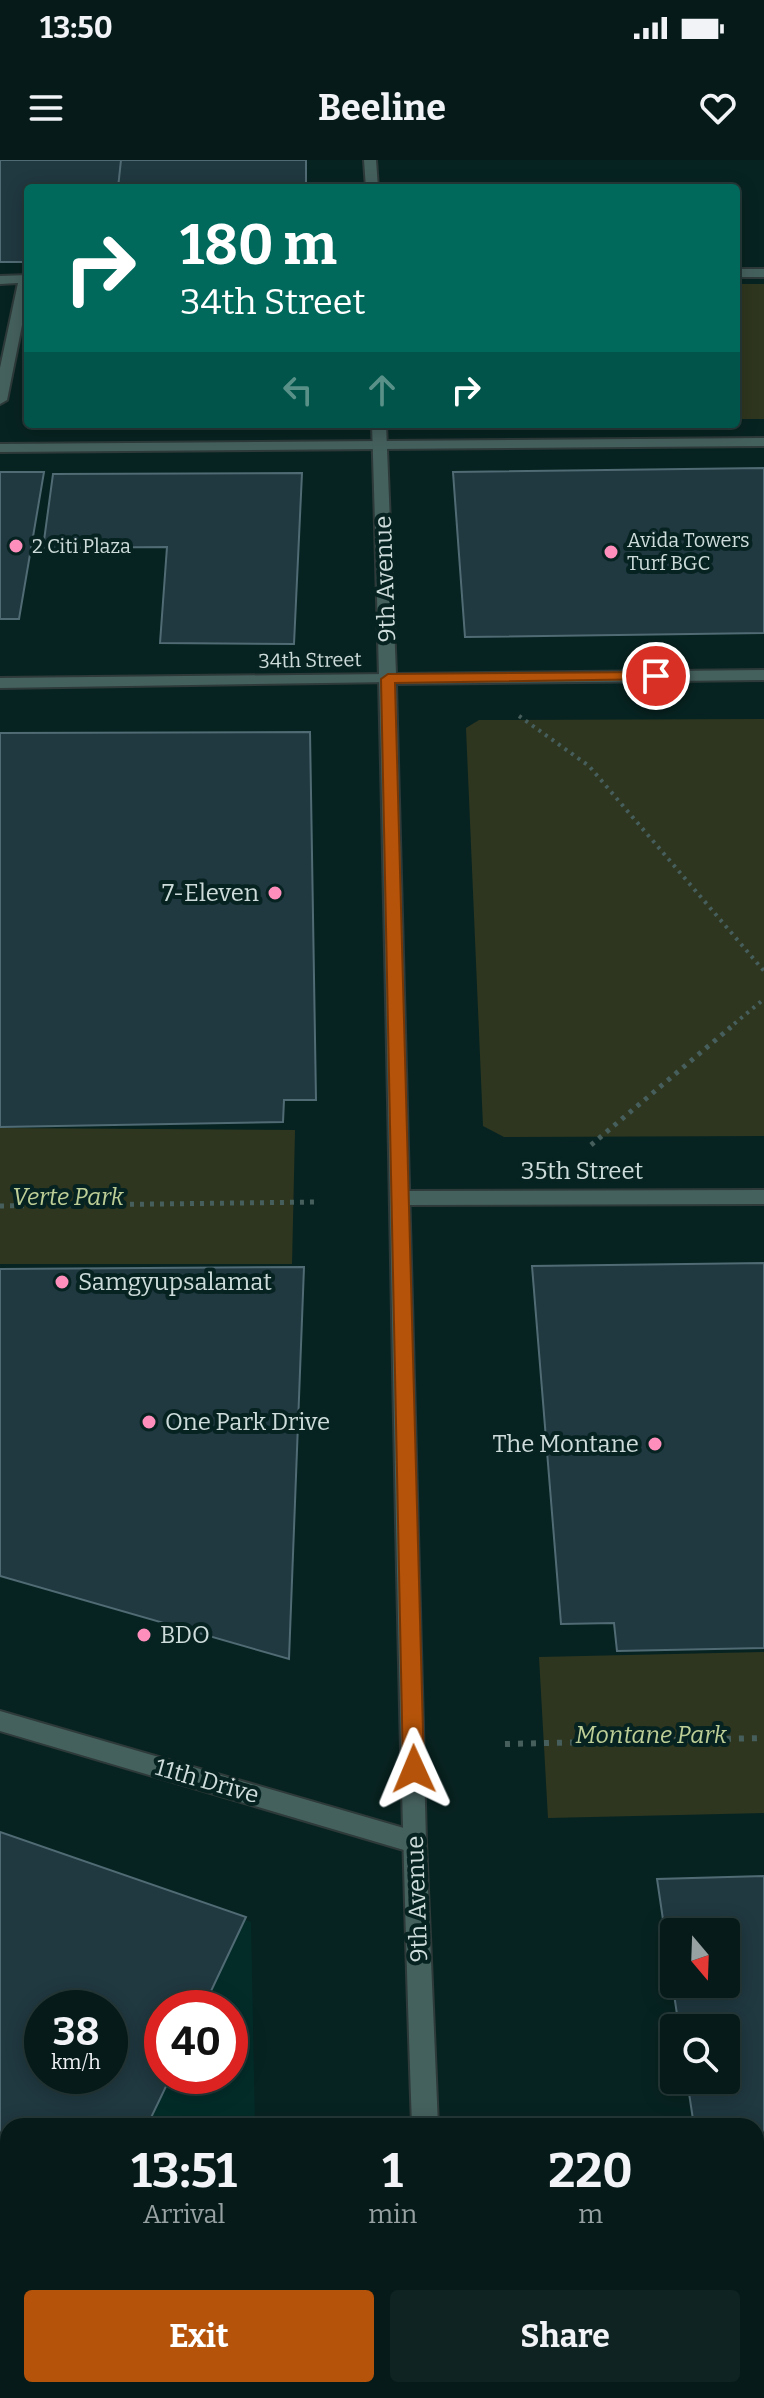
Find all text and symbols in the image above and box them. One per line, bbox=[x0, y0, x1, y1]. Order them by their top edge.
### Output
text: 13:50 bbox=[40, 10, 113, 46]
icon: menu bbox=[24, 86, 68, 130]
text: Beeline bbox=[318, 86, 446, 130]
icon: heart bbox=[696, 86, 740, 130]
text: 180 m bbox=[180, 212, 337, 279]
icon: right bbox=[48, 216, 152, 320]
text: 34th Street bbox=[180, 280, 365, 324]
icon: left bbox=[276, 368, 320, 412]
icon: ahead bbox=[360, 368, 404, 412]
icon: right bbox=[444, 368, 488, 412]
street label: 9th Avenue bbox=[369, 515, 401, 643]
place label: Avida Towers Turf BGC bbox=[627, 528, 750, 575]
place label: 2 Citi Plaza bbox=[32, 534, 131, 558]
marker: 2 Citi Plaza bbox=[7, 537, 25, 555]
marker: Avida Towers Turf BGC bbox=[602, 543, 620, 561]
pin bbox=[622, 642, 690, 710]
street label: 34th Street bbox=[258, 647, 362, 673]
icon: arrive bbox=[634, 654, 678, 698]
place label: 7-Eleven bbox=[162, 879, 259, 907]
marker: 7-Eleven bbox=[266, 884, 284, 902]
street label: 35th Street bbox=[521, 1157, 644, 1185]
park label: Verte Park bbox=[12, 1183, 125, 1211]
place label: Samgyupsalamat bbox=[78, 1268, 272, 1296]
marker: Samgyupsalamat bbox=[53, 1273, 71, 1291]
place label: One Park Drive bbox=[165, 1408, 330, 1436]
marker: One Park Drive bbox=[140, 1413, 158, 1431]
place label: The Montane bbox=[493, 1430, 639, 1458]
marker: The Montane bbox=[646, 1435, 664, 1453]
place label: BDO bbox=[160, 1621, 210, 1649]
marker: BDO bbox=[135, 1626, 153, 1644]
park label: Montane Park bbox=[575, 1721, 728, 1749]
position arrow bbox=[372, 1727, 456, 1811]
street label: 11th Drive bbox=[152, 1753, 262, 1809]
street label: 9th Avenue bbox=[401, 1835, 433, 1963]
north arrow bbox=[660, 1918, 740, 1998]
map controls bbox=[660, 1918, 740, 2094]
speed limit sign: 40 bbox=[144, 1990, 248, 2094]
text: 38 bbox=[52, 2008, 100, 2056]
button: search bbox=[660, 2014, 740, 2094]
text: km/h bbox=[51, 2050, 101, 2074]
text: 13:51 bbox=[131, 2142, 237, 2200]
text: 1 bbox=[382, 2142, 403, 2200]
text: 220 bbox=[548, 2142, 633, 2200]
text: Arrival bbox=[143, 2199, 225, 2230]
text: min bbox=[368, 2199, 417, 2230]
text: m bbox=[578, 2199, 603, 2230]
button: Exit bbox=[24, 2290, 374, 2382]
button: Share bbox=[390, 2290, 740, 2382]

